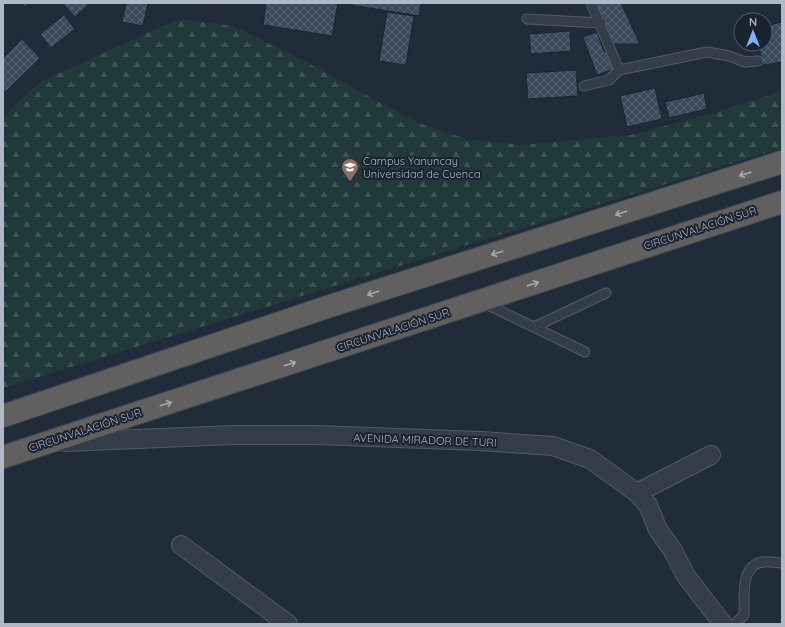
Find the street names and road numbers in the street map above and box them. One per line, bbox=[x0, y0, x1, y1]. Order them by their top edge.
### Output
street label: CIRCUNVALACIÓN SUR bbox=[642, 203, 758, 253]
street label: CIRCUNVALACIÓN SUR bbox=[335, 305, 451, 355]
street label: CIRCUNVALACIÓN SUR bbox=[27, 405, 143, 455]
street label: AVENIDA MIRADOR DE TURI bbox=[353, 431, 497, 449]

